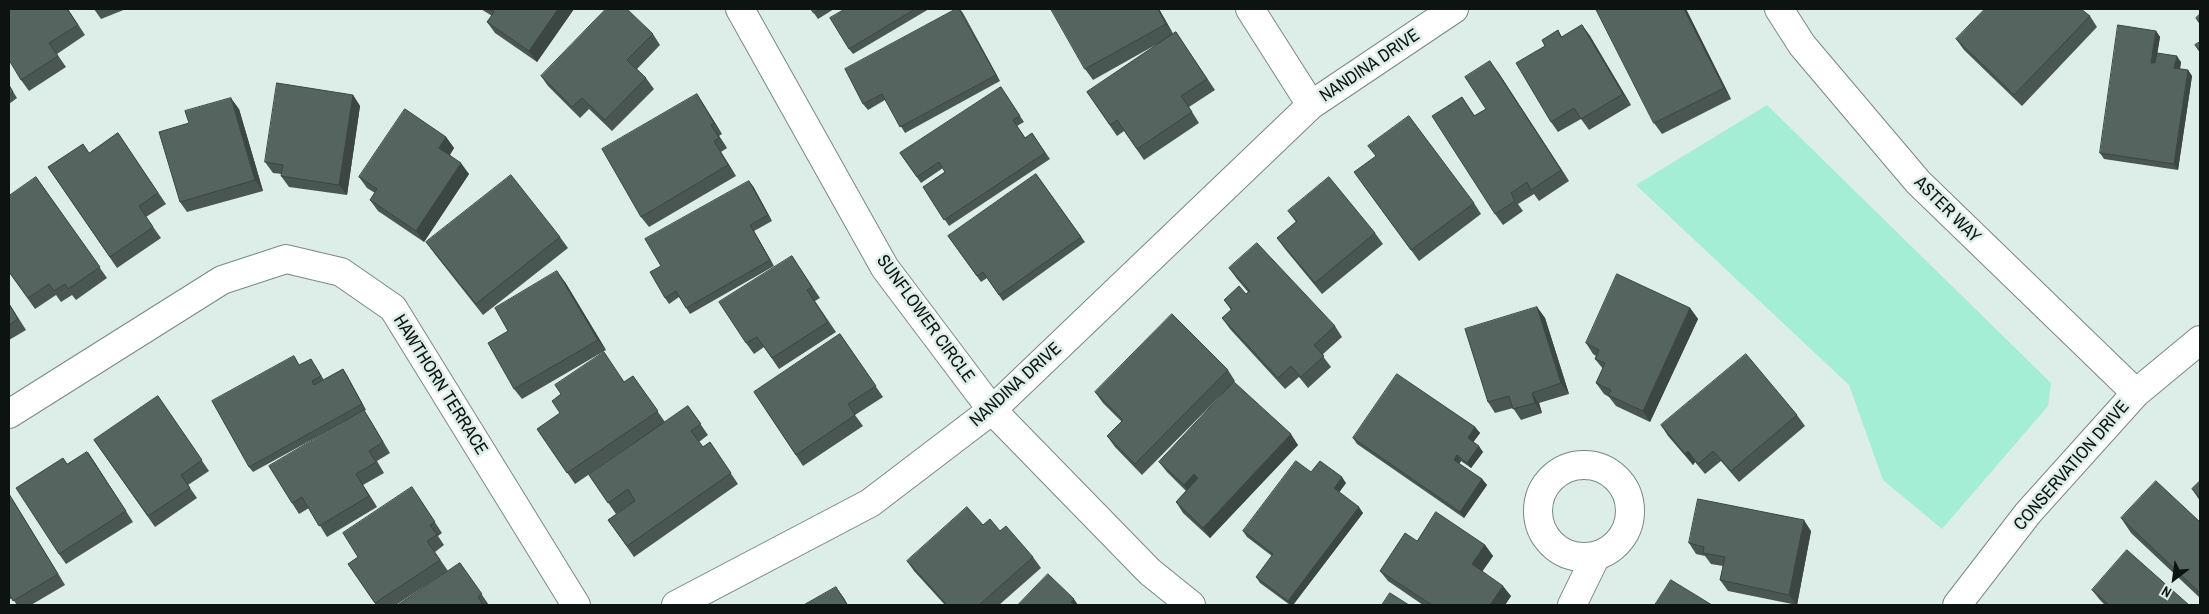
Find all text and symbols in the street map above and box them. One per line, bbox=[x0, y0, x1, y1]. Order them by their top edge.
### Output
street label: NANDINA DRIVE bbox=[1316, 25, 1424, 107]
street label: ASTER WAY bbox=[1909, 172, 1985, 248]
street label: SUNFLOWER CIRCLE bbox=[871, 251, 979, 387]
street label: HAWTHORN TERRACE bbox=[388, 311, 492, 459]
street label: NANDINA DRIVE bbox=[966, 338, 1066, 432]
street label: CONSERVATION DRIVE bbox=[2010, 397, 2134, 535]
north arrow bbox=[2149, 554, 2199, 604]
text: N bbox=[2158, 582, 2175, 602]

